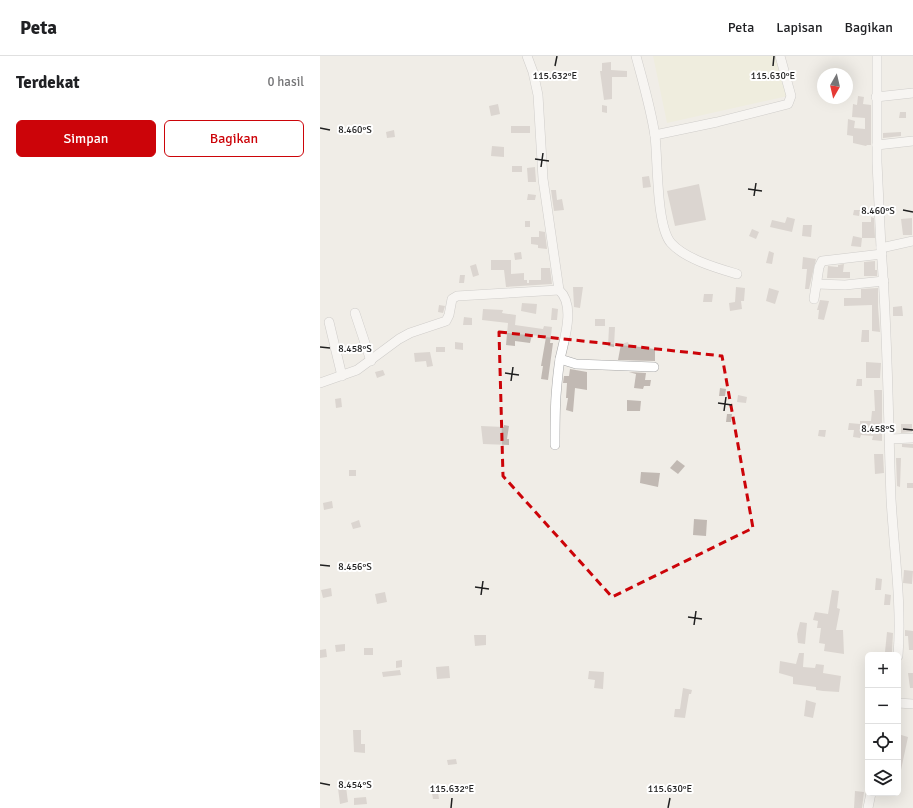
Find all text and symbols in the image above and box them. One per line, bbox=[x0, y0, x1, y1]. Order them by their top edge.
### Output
text: Peta bbox=[20, 16, 57, 40]
text: Peta bbox=[728, 19, 754, 36]
text: Lapisan bbox=[776, 19, 823, 36]
text: Bagikan bbox=[845, 19, 893, 36]
north arrow bbox=[817, 68, 853, 104]
text: 115.632°E bbox=[533, 70, 578, 82]
text: 115.630°E bbox=[751, 70, 796, 82]
text: Terdekat bbox=[16, 72, 80, 93]
text: 0 hasil bbox=[267, 74, 304, 90]
button: Simpan bbox=[16, 120, 156, 157]
button: Bagikan bbox=[164, 120, 304, 157]
text: 8.460°S bbox=[338, 124, 372, 136]
text: 8.460°S bbox=[861, 205, 895, 217]
text: 8.458°S bbox=[338, 343, 372, 355]
text: 8.458°S bbox=[861, 423, 895, 435]
text: 8.456°S bbox=[338, 561, 372, 573]
map controls bbox=[865, 652, 901, 796]
button: + bbox=[865, 652, 901, 688]
button: − bbox=[865, 688, 901, 724]
button: locate bbox=[865, 724, 901, 760]
button: layers bbox=[865, 760, 901, 796]
text: 8.454°S bbox=[338, 779, 372, 791]
text: 115.632°E bbox=[430, 783, 475, 795]
text: 115.630°E bbox=[648, 783, 693, 795]

